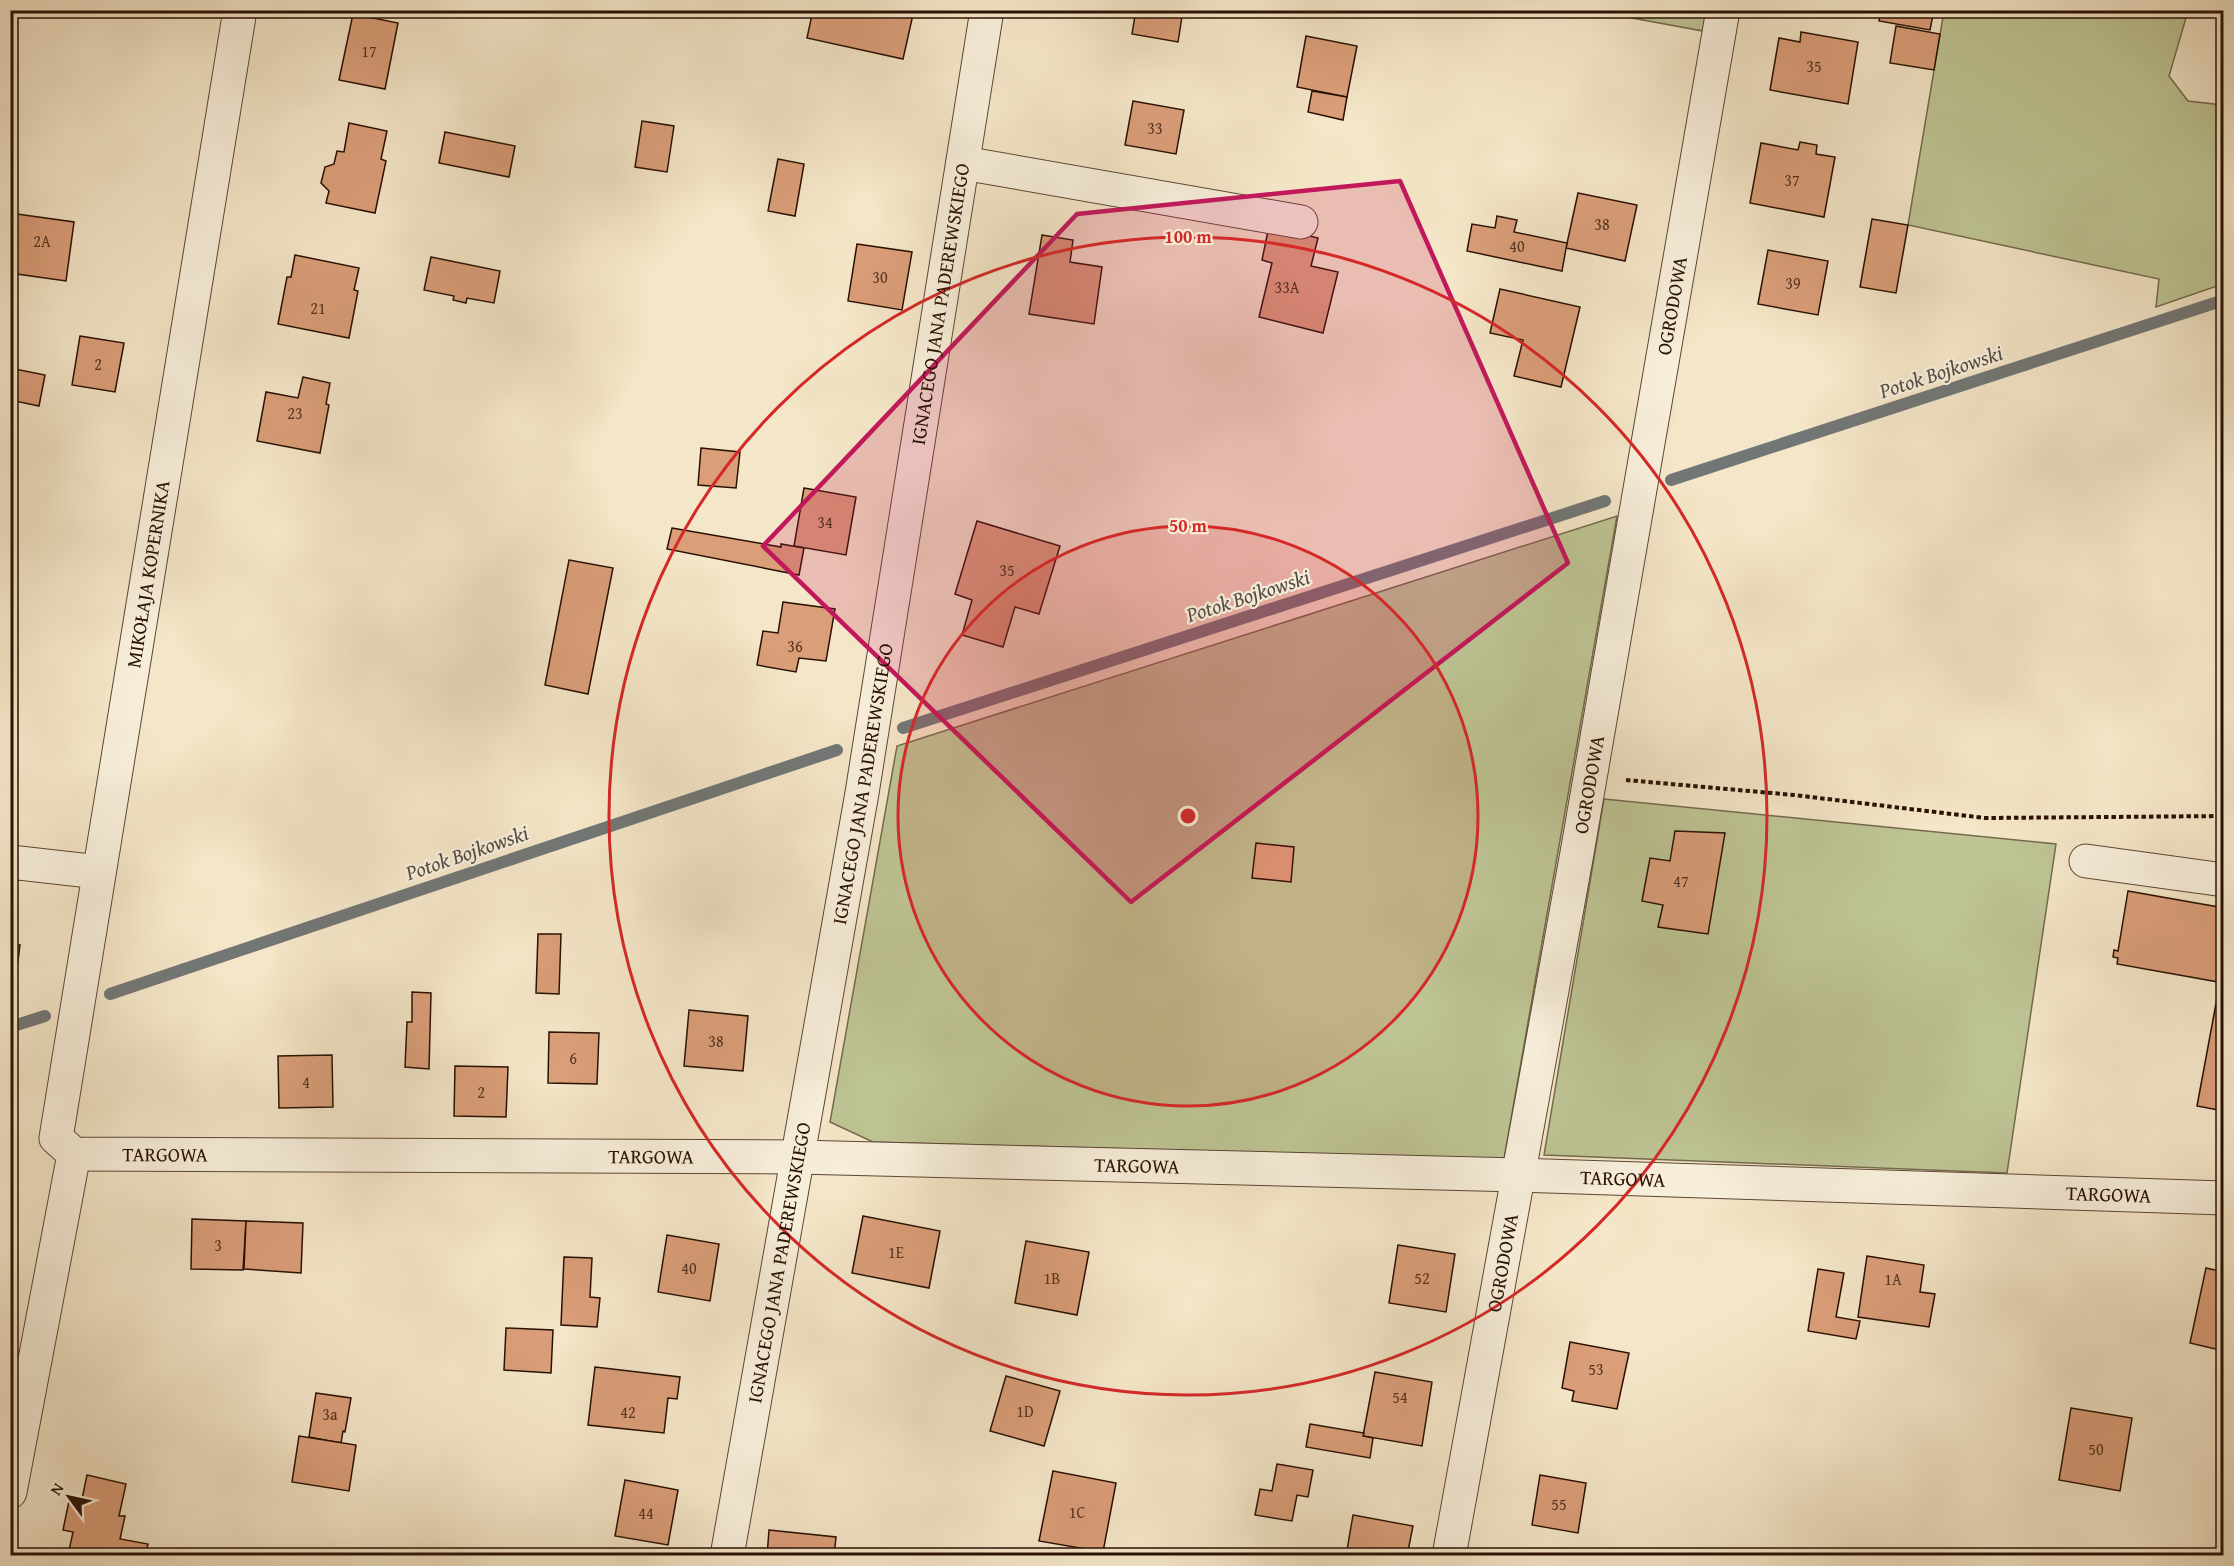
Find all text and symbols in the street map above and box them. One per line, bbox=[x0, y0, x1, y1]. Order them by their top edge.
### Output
house number: 17 bbox=[361, 39, 377, 63]
house number: 35 bbox=[1806, 54, 1822, 78]
house number: 33 bbox=[1147, 116, 1163, 140]
street label: IGNACEGO JANA PADEREWSKIEGO bbox=[903, 161, 976, 447]
house number: 37 bbox=[1784, 168, 1800, 192]
house number: 38 bbox=[1594, 212, 1610, 236]
text: 100 m bbox=[1164, 223, 1212, 250]
house number: 2A bbox=[33, 229, 51, 253]
house number: 40 bbox=[1509, 234, 1525, 258]
street label: OGRODOWA bbox=[1649, 254, 1694, 357]
house number: 30 bbox=[872, 265, 888, 289]
house number: 39 bbox=[1785, 271, 1801, 295]
house number: 33A bbox=[1274, 275, 1300, 299]
house number: 21 bbox=[310, 296, 326, 320]
water label: Potok Bojkowski bbox=[1874, 337, 2007, 406]
house number: 2 bbox=[94, 352, 102, 376]
house number: 23 bbox=[287, 401, 303, 425]
street label: MIKOŁAJA KOPERNIKA bbox=[118, 478, 177, 670]
house number: 34 bbox=[817, 510, 833, 534]
text: 50 m bbox=[1169, 512, 1208, 539]
house number: 35 bbox=[999, 558, 1015, 582]
water label: Potok Bojkowski bbox=[1181, 561, 1314, 630]
house number: 36 bbox=[787, 634, 803, 658]
street label: IGNACEGO JANA PADEREWSKIEGO bbox=[824, 641, 900, 927]
street label: OGRODOWA bbox=[1566, 733, 1611, 836]
centre of rings bbox=[1178, 806, 1198, 826]
water label: Potok Bojkowski bbox=[400, 817, 533, 888]
house number: 47 bbox=[1673, 869, 1689, 893]
house number: 38 bbox=[708, 1029, 724, 1053]
house number: 6 bbox=[569, 1046, 577, 1070]
house number: 4 bbox=[302, 1070, 310, 1094]
house number: 2 bbox=[477, 1080, 485, 1104]
street label: IGNACEGO JANA PADEREWSKIEGO bbox=[739, 1120, 818, 1405]
street label: TARGOWA bbox=[122, 1139, 208, 1169]
street label: TARGOWA bbox=[608, 1141, 694, 1171]
street label: TARGOWA bbox=[1094, 1149, 1180, 1181]
street label: TARGOWA bbox=[1580, 1162, 1666, 1194]
street label: TARGOWA bbox=[2065, 1178, 2152, 1210]
street label: OGRODOWA bbox=[1479, 1211, 1525, 1314]
house number: 3 bbox=[214, 1233, 222, 1257]
house number: 1E bbox=[888, 1240, 904, 1264]
house number: 40 bbox=[681, 1256, 697, 1280]
house number: 1B bbox=[1044, 1266, 1060, 1290]
house number: 52 bbox=[1414, 1266, 1430, 1290]
house number: 1A bbox=[1884, 1267, 1902, 1291]
house number: 53 bbox=[1588, 1357, 1604, 1381]
house number: 54 bbox=[1392, 1385, 1408, 1409]
house number: 1D bbox=[1016, 1399, 1034, 1423]
house number: 42 bbox=[620, 1400, 636, 1424]
house number: 3a bbox=[322, 1402, 338, 1426]
house number: 50 bbox=[2088, 1437, 2104, 1461]
north arrow bbox=[39, 1467, 99, 1527]
text: N bbox=[43, 1478, 70, 1500]
house number: 55 bbox=[1551, 1492, 1567, 1516]
house number: 1C bbox=[1069, 1500, 1086, 1524]
house number: 44 bbox=[638, 1501, 654, 1525]

